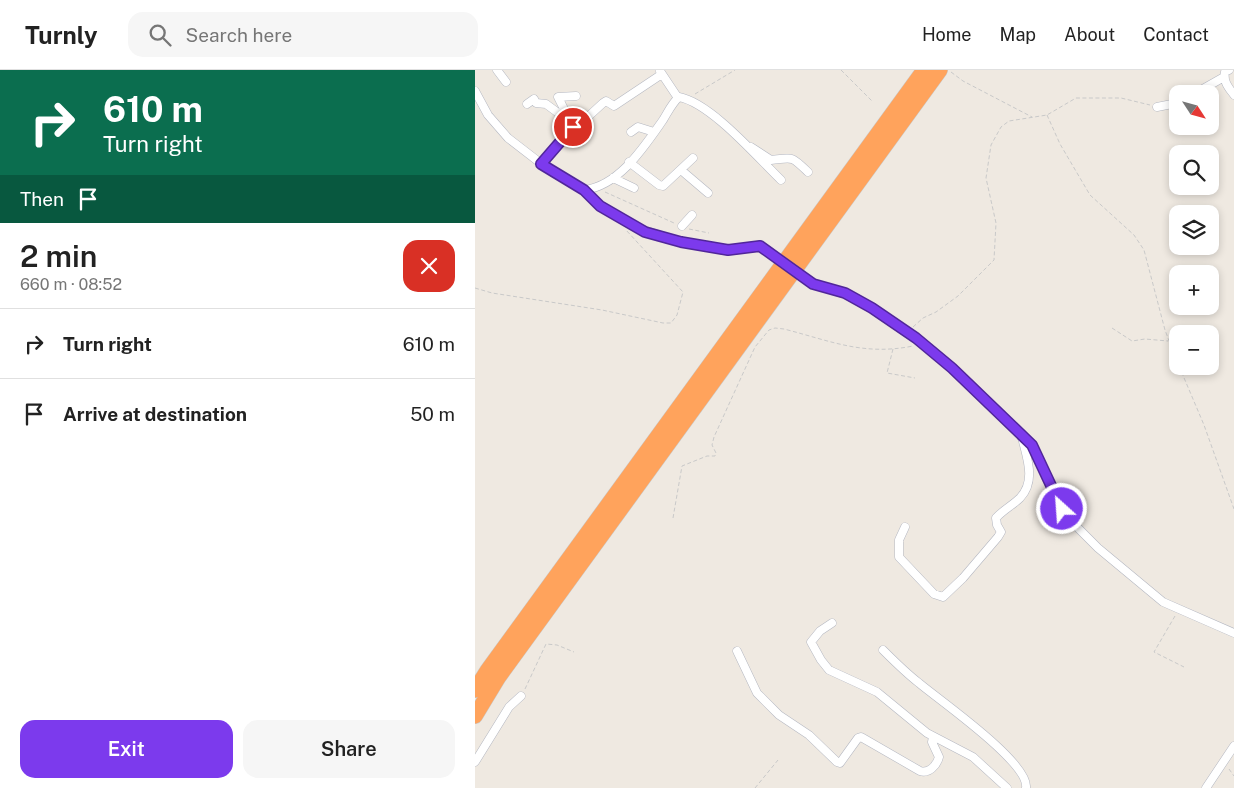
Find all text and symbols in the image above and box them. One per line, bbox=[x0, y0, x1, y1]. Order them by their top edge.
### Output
search box bbox=[128, 12, 478, 57]
text: Turnly bbox=[25, 21, 98, 49]
icon: search bbox=[146, 21, 174, 49]
text: Search here bbox=[186, 24, 292, 46]
text: Home bbox=[922, 24, 972, 45]
text: Map bbox=[1000, 24, 1036, 45]
text: About bbox=[1064, 24, 1115, 45]
text: Contact bbox=[1143, 24, 1209, 45]
north arrow bbox=[1169, 85, 1219, 135]
map controls bbox=[1169, 85, 1219, 375]
text: 610 m bbox=[103, 89, 203, 130]
icon: right bbox=[20, 90, 85, 155]
pin bbox=[552, 106, 594, 148]
icon: arrive bbox=[559, 113, 587, 141]
text: Turn right bbox=[103, 131, 203, 157]
button: search bbox=[1169, 145, 1219, 195]
icon: arrive bbox=[74, 185, 102, 213]
text: Then bbox=[20, 188, 64, 210]
button: layers bbox=[1169, 205, 1219, 255]
text: 2 min bbox=[20, 238, 97, 274]
button: close bbox=[403, 240, 455, 292]
button: + bbox=[1169, 265, 1219, 315]
text: 660 m · 08:52 bbox=[20, 275, 122, 294]
button: − bbox=[1169, 325, 1219, 375]
icon: right bbox=[20, 330, 48, 358]
text: Turn right bbox=[63, 333, 152, 355]
text: 610 m bbox=[403, 333, 455, 355]
icon: arrive bbox=[20, 400, 48, 428]
text: Arrive at destination bbox=[63, 403, 247, 425]
text: 50 m bbox=[410, 403, 455, 425]
position arrow bbox=[1035, 482, 1087, 534]
button: Exit bbox=[20, 720, 233, 778]
button: Share bbox=[243, 720, 455, 778]

